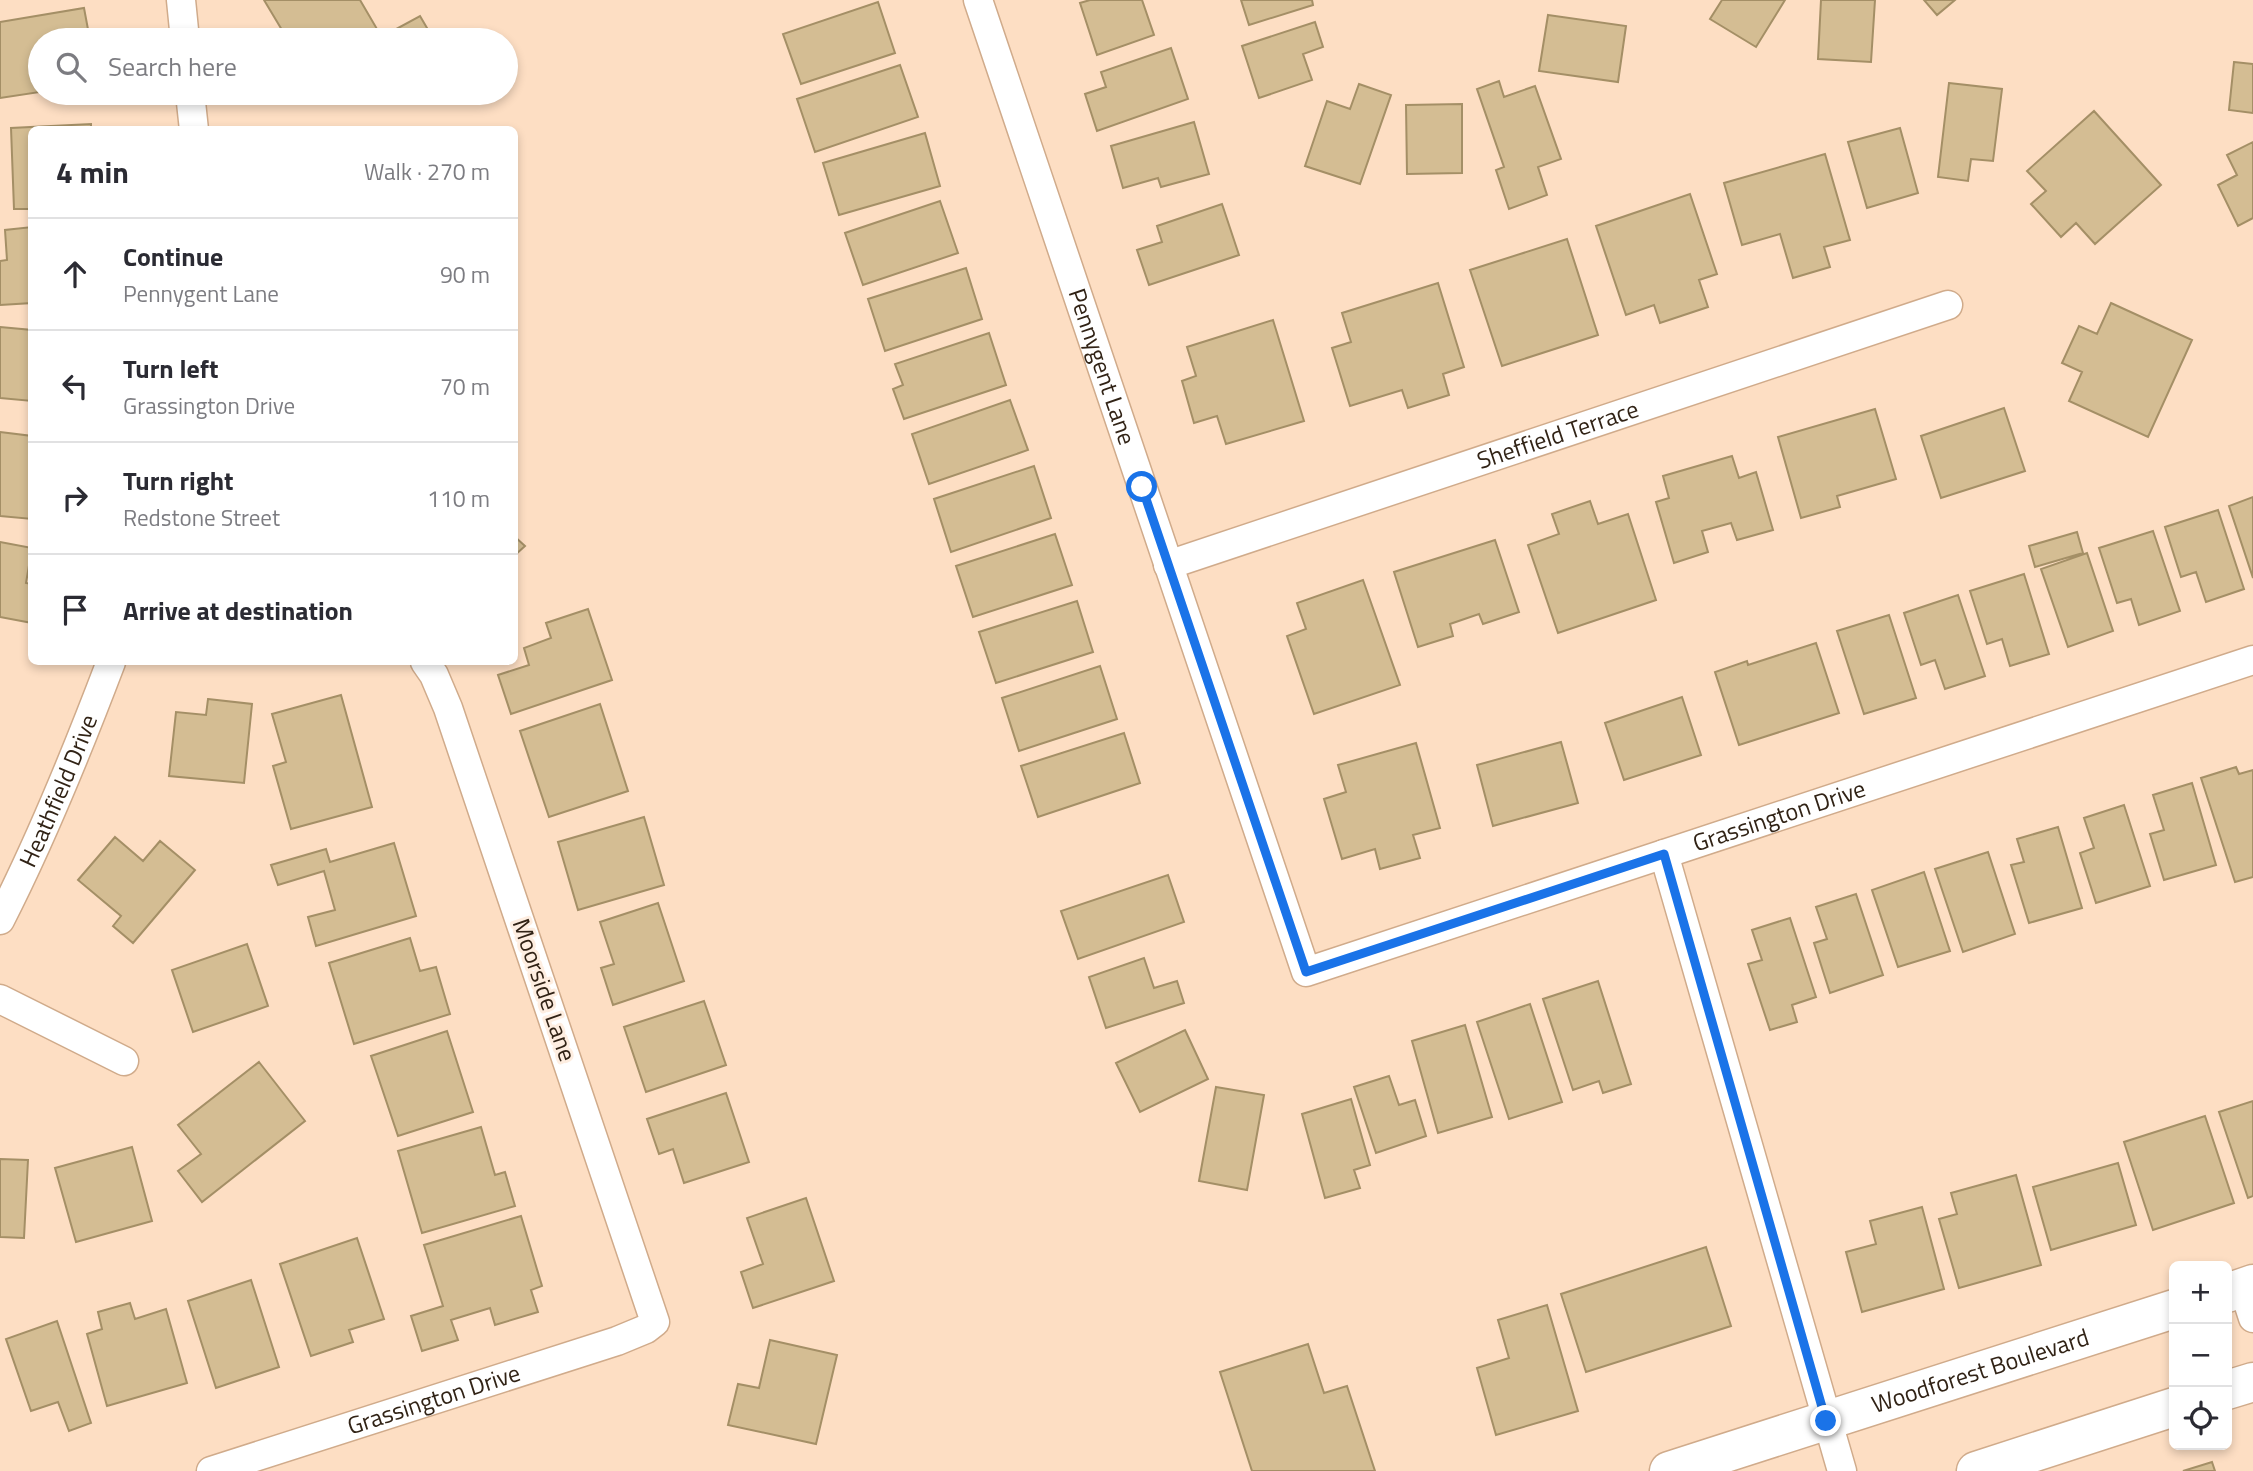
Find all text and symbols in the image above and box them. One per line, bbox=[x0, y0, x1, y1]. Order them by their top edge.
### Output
search box bbox=[28, 28, 518, 105]
text: Search here bbox=[108, 47, 237, 86]
icon: search bbox=[52, 48, 90, 86]
text: 4 min bbox=[56, 149, 129, 195]
text: Walk · 270 m bbox=[364, 154, 490, 189]
text: Continue bbox=[123, 237, 223, 276]
icon: ahead bbox=[56, 255, 94, 293]
text: 90 m bbox=[440, 257, 490, 292]
text: Pennygent Lane bbox=[123, 276, 279, 311]
street label: Pennygent Lane bbox=[1060, 283, 1146, 449]
text: Turn left bbox=[123, 349, 218, 388]
icon: left bbox=[56, 367, 94, 405]
text: 70 m bbox=[440, 369, 490, 404]
text: Grassington Drive bbox=[123, 388, 295, 423]
street label: Sheffield Terrace bbox=[1472, 390, 1643, 478]
text: Turn right bbox=[123, 461, 234, 500]
route start bbox=[1126, 471, 1157, 502]
icon: right bbox=[56, 479, 94, 517]
text: 110 m bbox=[427, 481, 490, 516]
text: Redstone Street bbox=[123, 500, 280, 535]
icon: arrive bbox=[56, 591, 94, 629]
text: Arrive at destination bbox=[123, 591, 353, 630]
street label: Heathfield Drive bbox=[9, 709, 106, 873]
street label: Grassington Drive bbox=[1688, 770, 1870, 860]
street label: Moorside Lane bbox=[504, 913, 586, 1066]
map controls bbox=[2169, 1261, 2232, 1450]
button: + bbox=[2169, 1261, 2232, 1324]
street label: Woodforest Boulevard bbox=[1867, 1318, 2093, 1422]
button: − bbox=[2169, 1324, 2232, 1387]
street label: Grassington Drive bbox=[342, 1354, 525, 1443]
button: locate bbox=[2169, 1387, 2232, 1450]
route end bbox=[1810, 1405, 1841, 1436]

